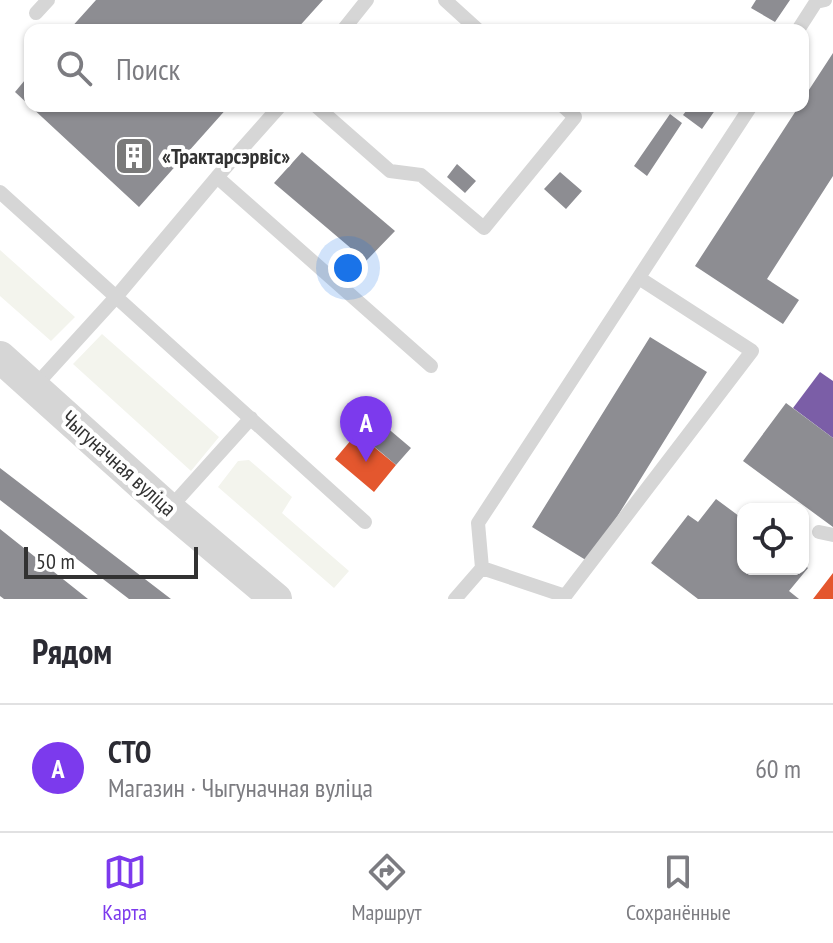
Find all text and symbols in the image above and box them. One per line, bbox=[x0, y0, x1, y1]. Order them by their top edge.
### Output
search box bbox=[24, 24, 809, 112]
icon: search bbox=[52, 46, 96, 90]
text: Поиск bbox=[116, 49, 180, 88]
building icon: «Трактарсэрвіс» bbox=[113, 135, 155, 177]
place label: «Трактарсэрвіс» bbox=[162, 142, 290, 170]
your location bbox=[328, 248, 368, 288]
pin: A bbox=[340, 396, 392, 462]
street label: Чыгуначная вуліца bbox=[56, 404, 182, 522]
map controls bbox=[737, 503, 809, 575]
button: locate bbox=[737, 503, 809, 575]
scale bar bbox=[24, 543, 198, 579]
text: 50 m bbox=[36, 547, 75, 575]
text: Рядом bbox=[32, 629, 112, 673]
text: СТО bbox=[108, 732, 151, 771]
text: A bbox=[51, 752, 65, 785]
text: 60 m bbox=[755, 752, 801, 785]
text: Магазин · Чыгуначная вуліца bbox=[108, 771, 373, 804]
tab: Карта bbox=[102, 850, 147, 926]
tab: Маршрут bbox=[351, 850, 422, 926]
tab: Сохранённые bbox=[626, 850, 731, 926]

